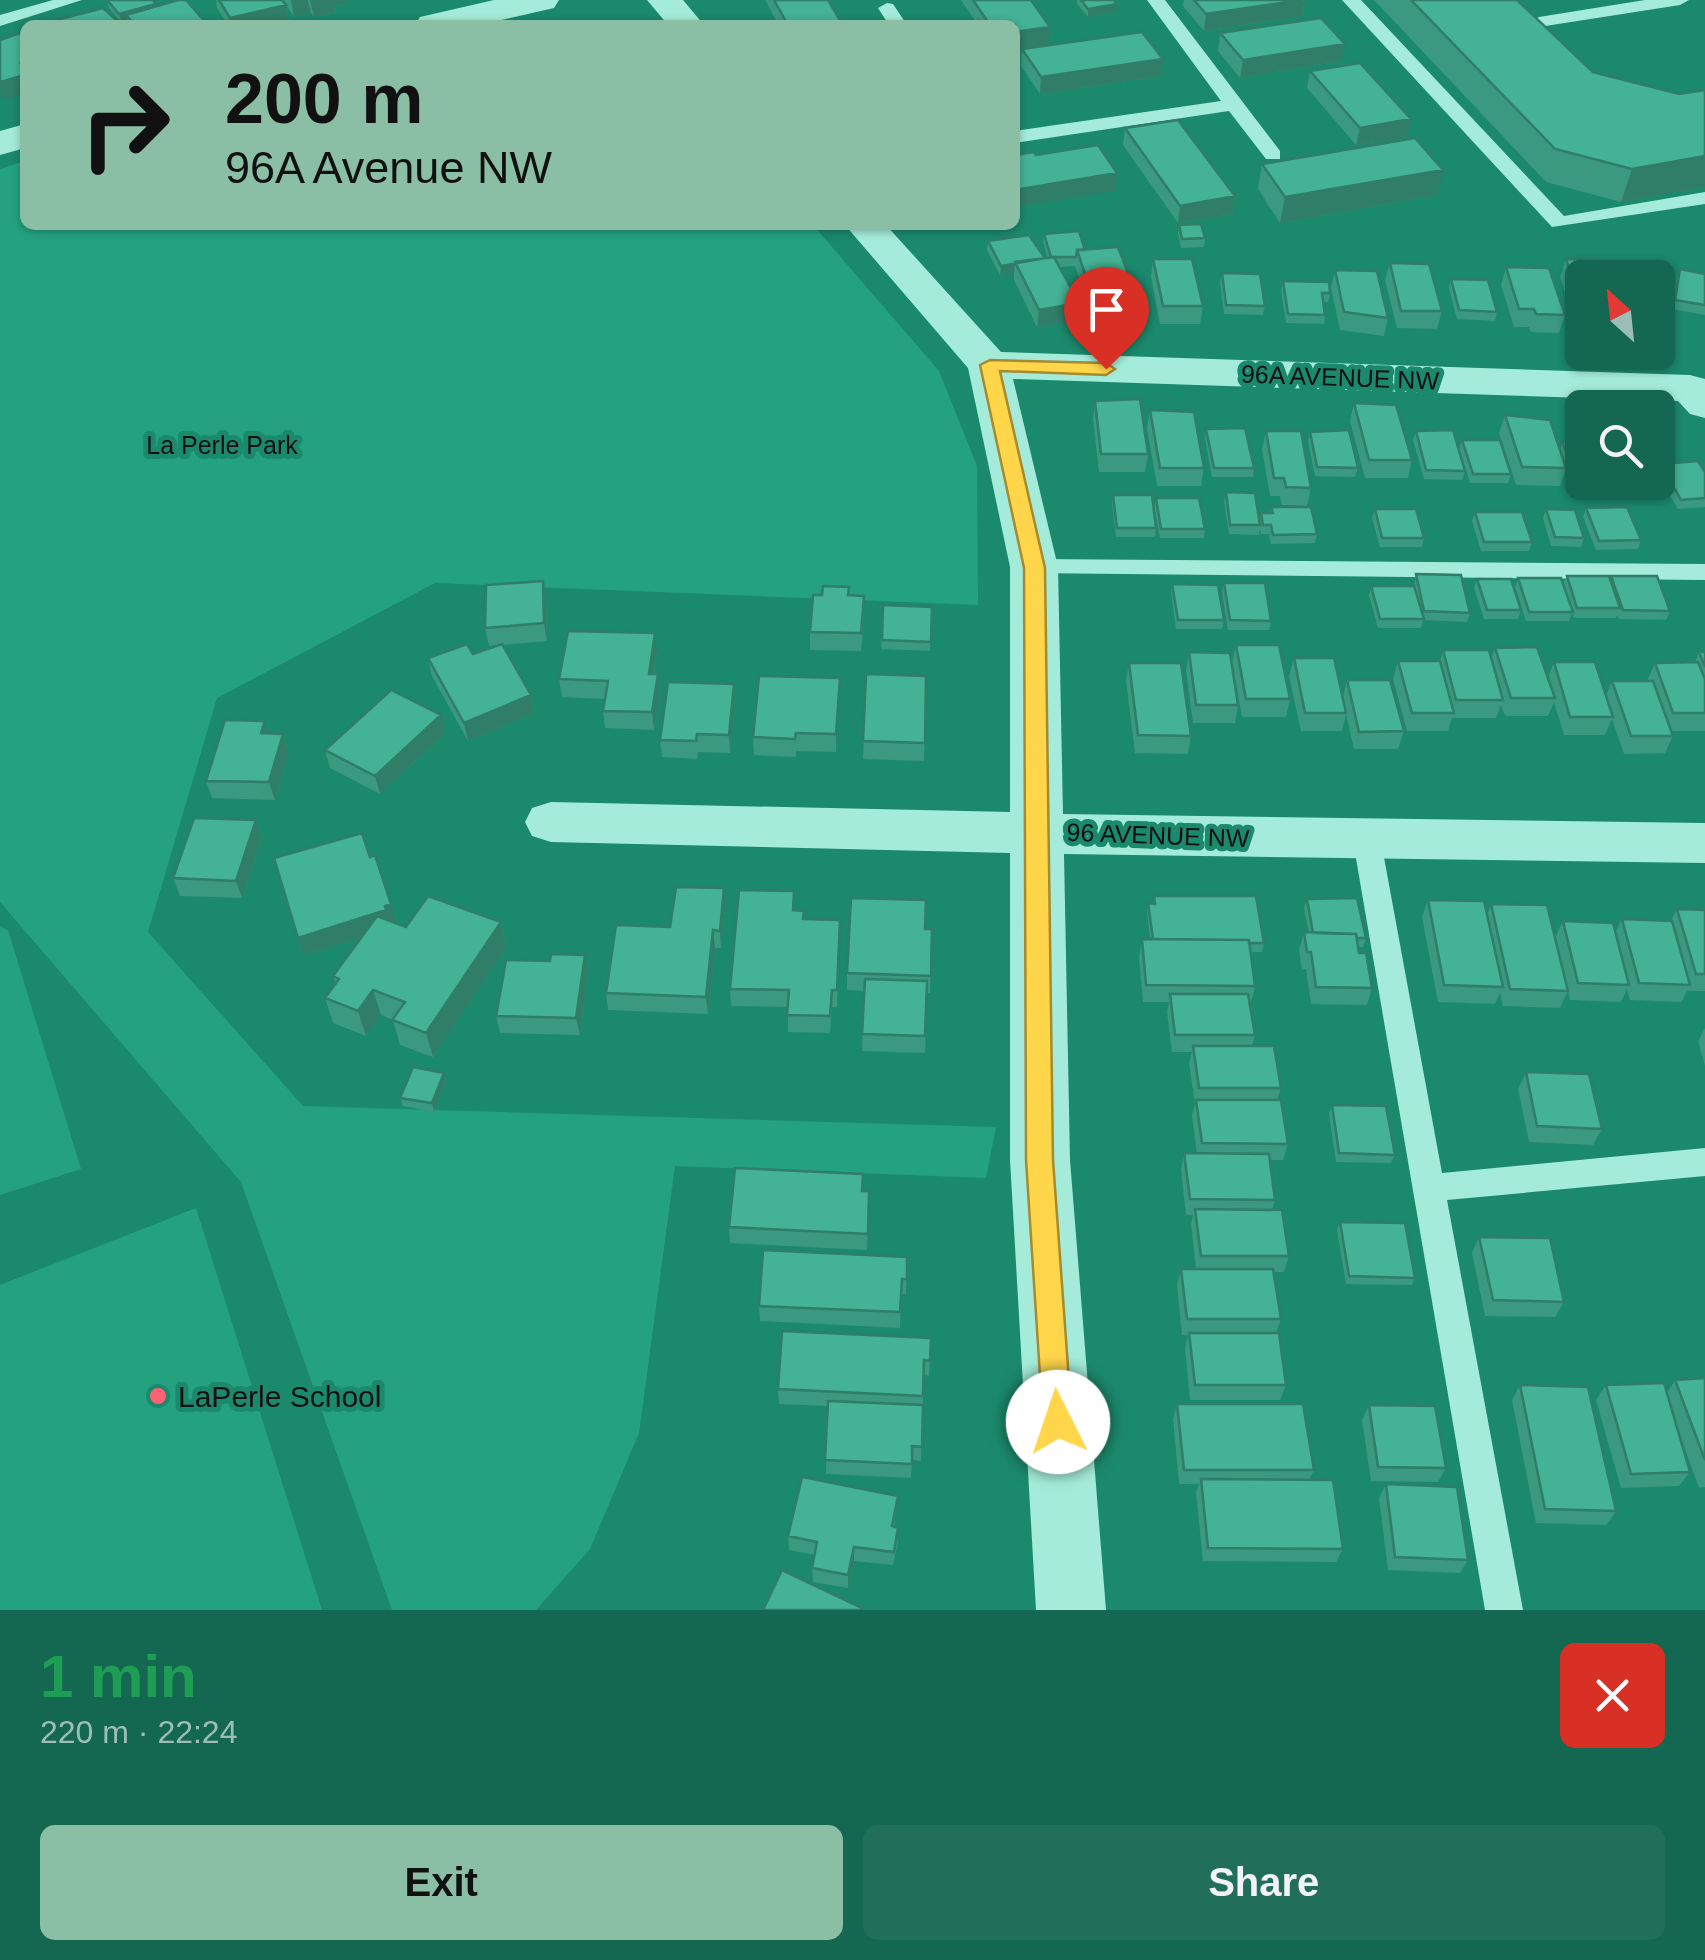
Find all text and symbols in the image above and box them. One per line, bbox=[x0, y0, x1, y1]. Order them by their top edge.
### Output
icon: right bbox=[60, 60, 190, 190]
text: 200 m bbox=[225, 60, 423, 138]
text: 96A Avenue NW bbox=[225, 142, 552, 193]
north arrow bbox=[1565, 260, 1675, 370]
map controls bbox=[1565, 260, 1675, 500]
pin bbox=[1064, 267, 1149, 370]
icon: arrive bbox=[1079, 282, 1134, 337]
street label: 96A AVENUE NW bbox=[1240, 360, 1440, 394]
button: search bbox=[1565, 390, 1675, 500]
park label: La Perle Park bbox=[146, 431, 298, 459]
street label: 96 AVENUE NW bbox=[1066, 818, 1250, 852]
position arrow bbox=[1006, 1370, 1110, 1474]
place label: LaPerle School bbox=[178, 1380, 381, 1413]
marker: LaPerle School bbox=[147, 1385, 169, 1407]
text: 1 min bbox=[40, 1643, 197, 1710]
button: close bbox=[1560, 1643, 1665, 1748]
text: 220 m · 22:24 bbox=[40, 1714, 237, 1750]
button: Exit bbox=[40, 1825, 843, 1940]
button: Share bbox=[863, 1825, 1665, 1940]

